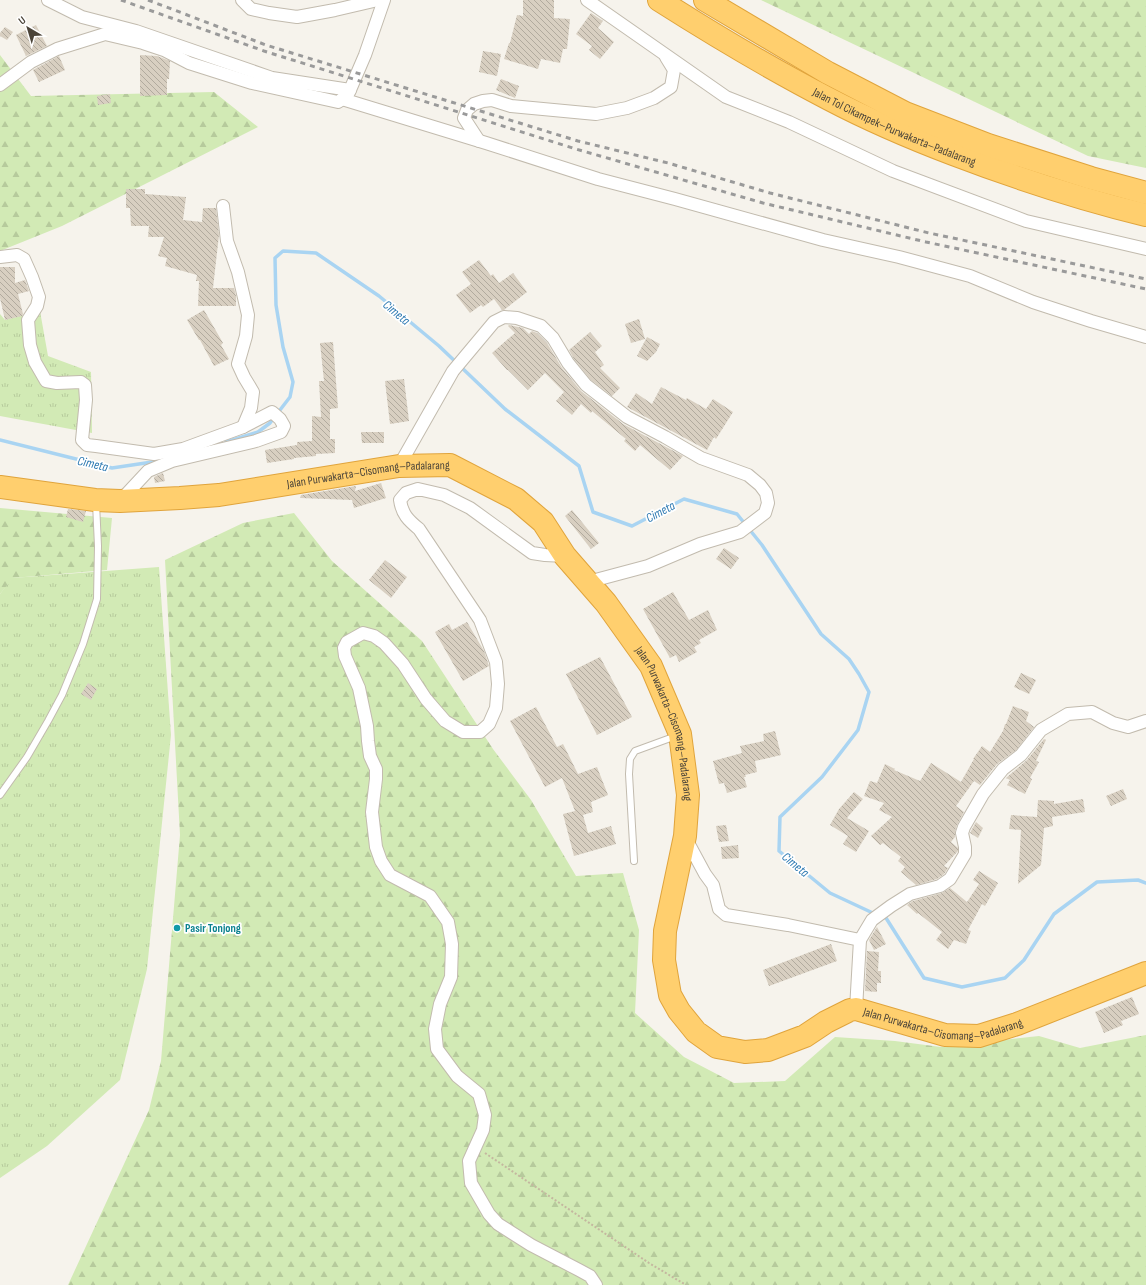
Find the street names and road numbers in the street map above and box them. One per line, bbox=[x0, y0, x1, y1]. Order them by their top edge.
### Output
street label: Jalan Tol Cikampek–Purwakarta–Padalarang bbox=[809, 84, 978, 170]
street label: Jalan Purwakarta–Cisomang–Padalarang bbox=[285, 458, 450, 492]
street label: Jalan Purwakarta–Cisomang–Padalarang bbox=[631, 643, 695, 802]
street label: Jalan Purwakarta–Cisomang–Padalarang bbox=[860, 1004, 1025, 1044]

